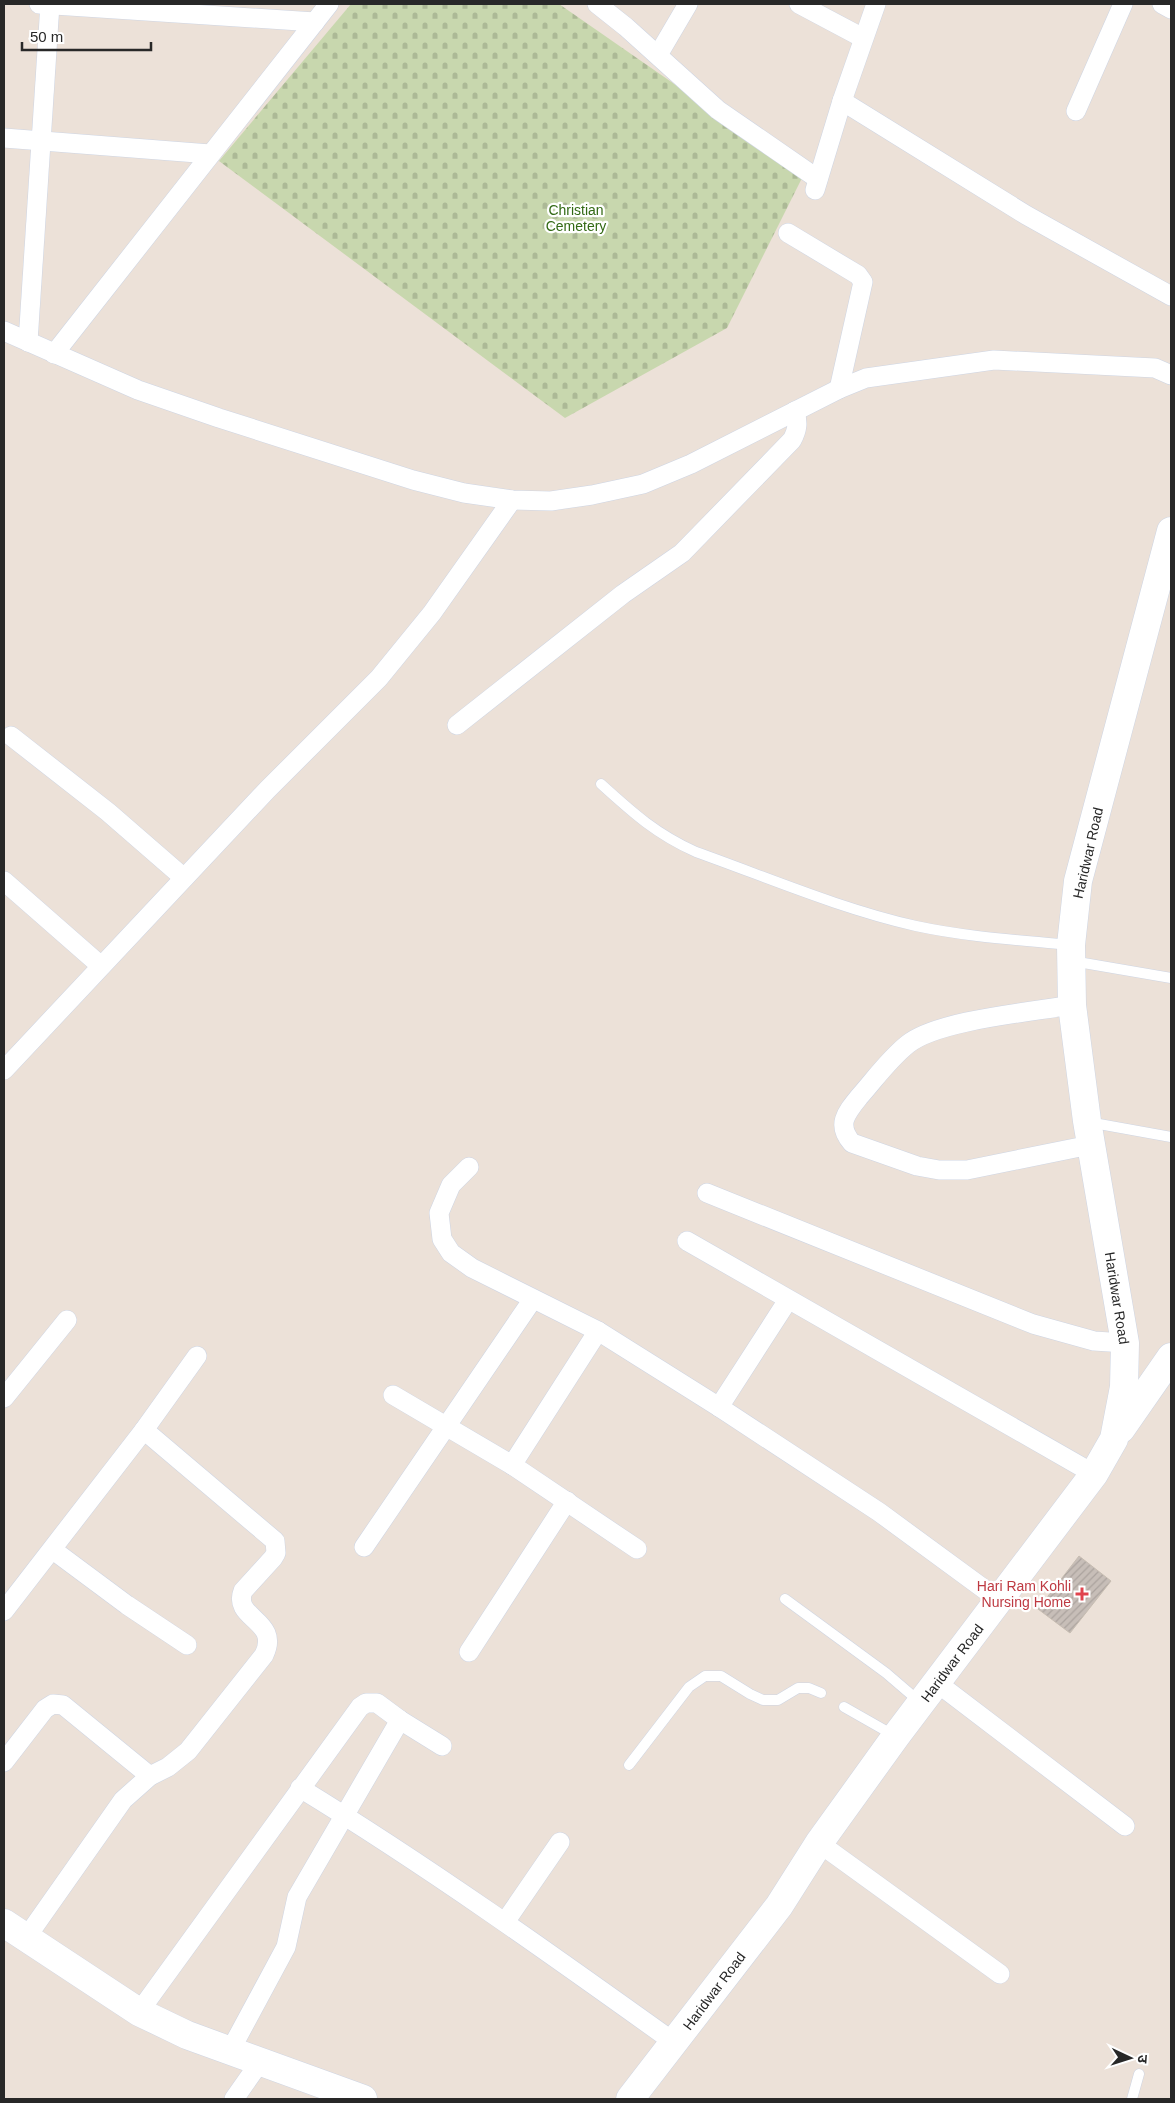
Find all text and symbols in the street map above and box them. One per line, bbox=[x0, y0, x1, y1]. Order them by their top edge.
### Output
scale bar bbox=[22, 20, 151, 52]
text: 50 m bbox=[30, 28, 63, 45]
park label: Christian Cemetery bbox=[546, 202, 606, 234]
street label: Haridwar Road bbox=[1070, 806, 1106, 900]
street label: Haridwar Road bbox=[1102, 1251, 1132, 1345]
place label: Hari Ram Kohli Nursing Home bbox=[977, 1578, 1071, 1610]
marker: Hari Ram Kohli Nursing Home bbox=[1075, 1587, 1089, 1601]
street label: Haridwar Road bbox=[918, 1621, 986, 1705]
street label: Haridwar Road bbox=[680, 1949, 748, 2033]
north arrow bbox=[1105, 2033, 1155, 2083]
text: उ bbox=[1135, 2054, 1151, 2064]

